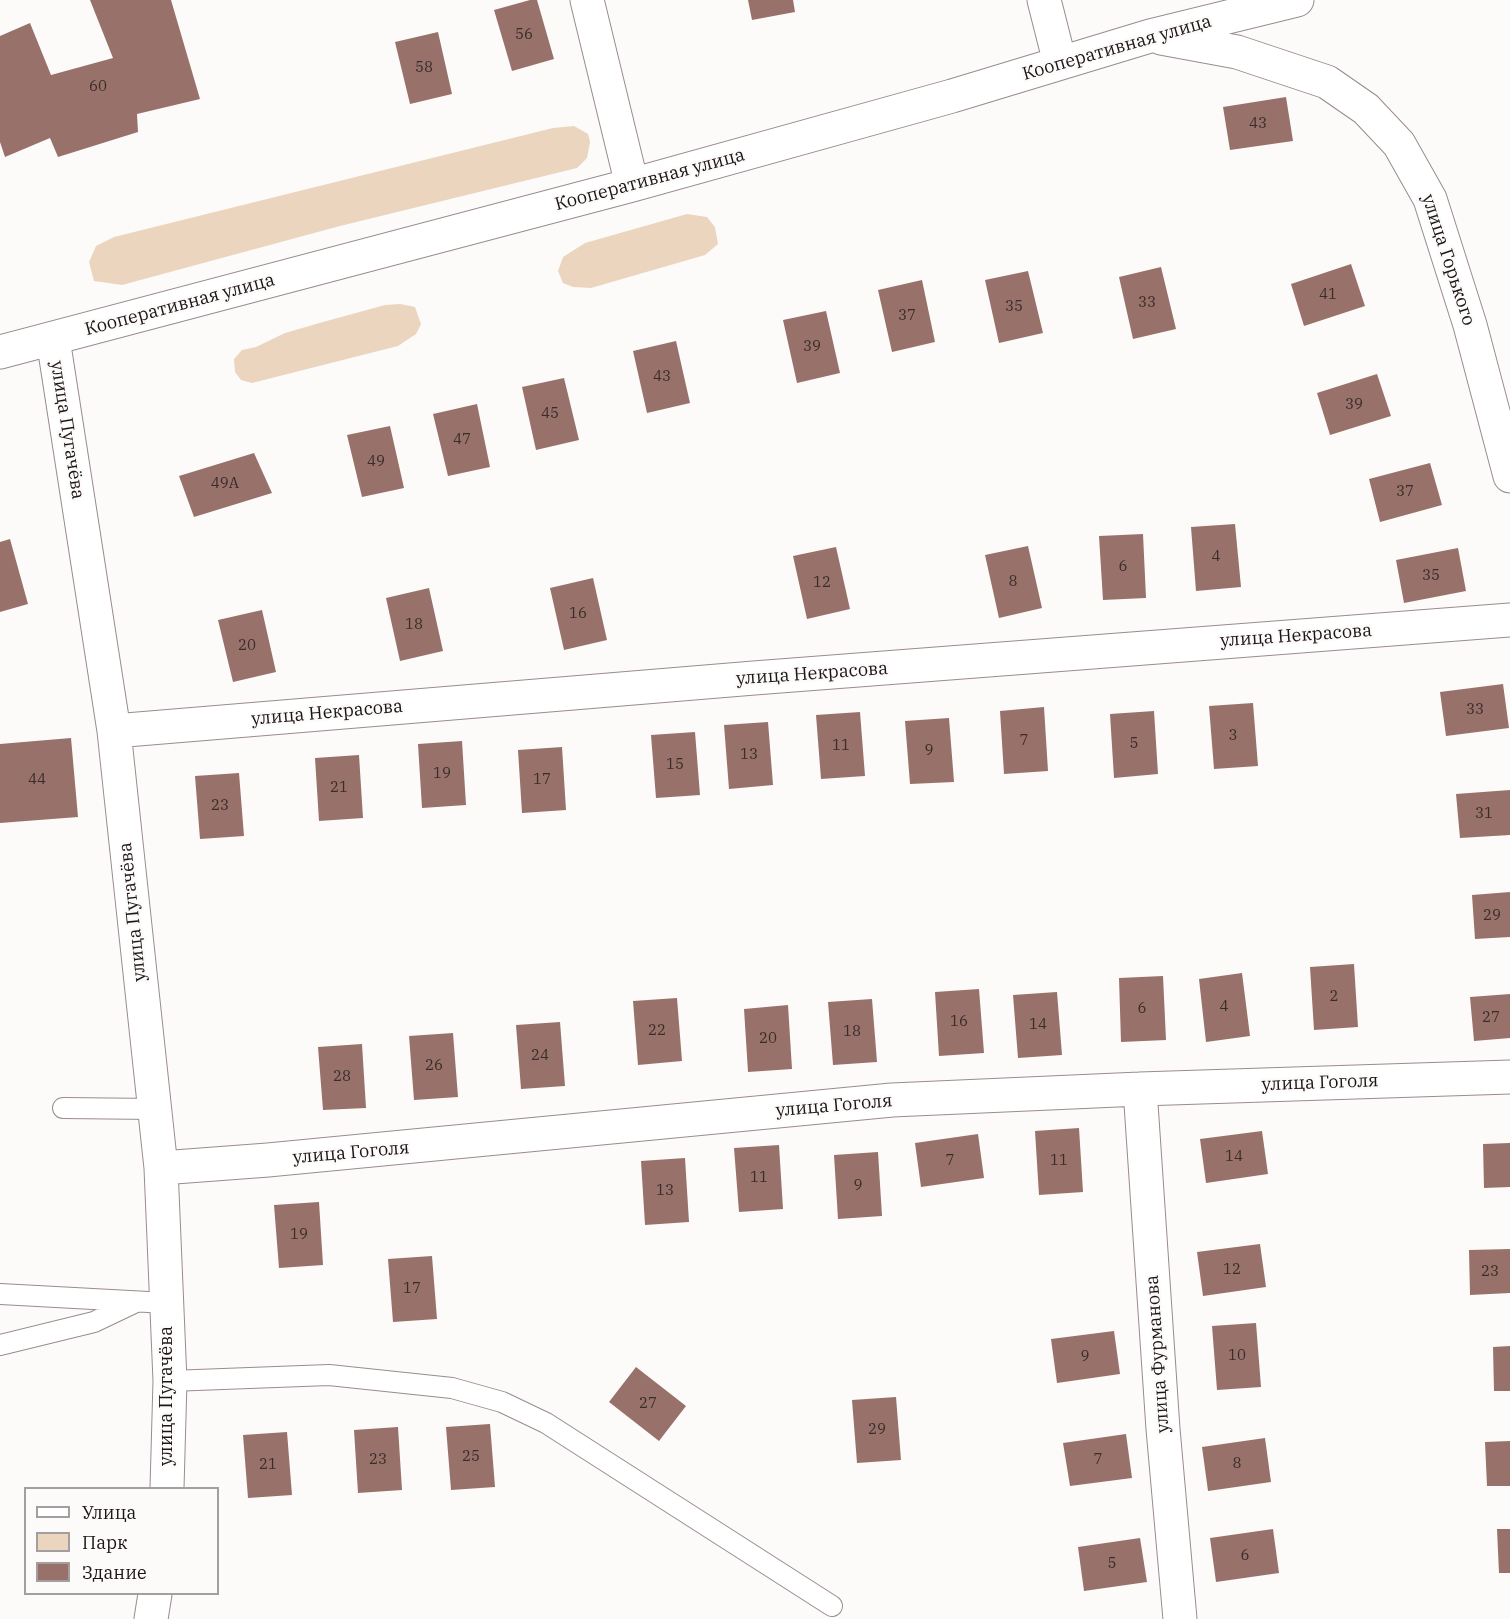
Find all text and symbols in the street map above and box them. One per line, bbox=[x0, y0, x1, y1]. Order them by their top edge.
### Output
street label: Кооперативная улица bbox=[1020, 11, 1214, 85]
house number: 56 bbox=[515, 26, 533, 44]
house number: 58 bbox=[415, 59, 433, 77]
house number: 60 bbox=[89, 78, 107, 96]
house number: 43 bbox=[1249, 115, 1267, 133]
street label: Кооперативная улица bbox=[553, 144, 747, 216]
street label: улица Горького bbox=[1417, 192, 1479, 328]
street label: Кооперативная улица bbox=[83, 269, 277, 341]
house number: 41 bbox=[1319, 286, 1337, 304]
house number: 33 bbox=[1138, 294, 1156, 312]
house number: 35 bbox=[1005, 298, 1023, 316]
house number: 37 bbox=[898, 307, 916, 325]
house number: 39 bbox=[803, 338, 821, 356]
street label: улица Пугачёва bbox=[45, 359, 89, 501]
house number: 43 bbox=[653, 368, 671, 386]
house number: 39 bbox=[1345, 396, 1363, 414]
house number: 45 bbox=[541, 405, 559, 423]
house number: 47 bbox=[453, 431, 471, 449]
house number: 49 bbox=[367, 453, 385, 471]
house number: 49А bbox=[211, 475, 239, 493]
house number: 37 bbox=[1396, 483, 1414, 501]
house number: 4 bbox=[1212, 548, 1220, 566]
house number: 6 bbox=[1119, 558, 1127, 576]
house number: 35 bbox=[1422, 567, 1440, 585]
house number: 8 bbox=[1009, 573, 1017, 591]
house number: 12 bbox=[813, 574, 831, 592]
house number: 16 bbox=[569, 605, 587, 623]
house number: 18 bbox=[405, 616, 423, 634]
street label: улица Некрасова bbox=[1219, 620, 1373, 652]
house number: 20 bbox=[238, 637, 256, 655]
street label: улица Некрасова bbox=[735, 658, 889, 690]
street label: улица Некрасова bbox=[250, 696, 404, 730]
house number: 33 bbox=[1466, 701, 1484, 719]
house number: 3 bbox=[1229, 727, 1237, 745]
house number: 7 bbox=[1020, 732, 1028, 750]
house number: 5 bbox=[1130, 735, 1138, 753]
house number: 11 bbox=[832, 737, 850, 755]
house number: 9 bbox=[925, 742, 933, 760]
house number: 13 bbox=[740, 746, 758, 764]
house number: 15 bbox=[666, 756, 684, 774]
house number: 19 bbox=[433, 765, 451, 783]
house number: 44 bbox=[28, 771, 46, 789]
house number: 17 bbox=[533, 771, 551, 789]
house number: 21 bbox=[330, 779, 348, 797]
house number: 23 bbox=[211, 797, 229, 815]
house number: 31 bbox=[1475, 805, 1493, 823]
street label: улица Пугачёва bbox=[115, 841, 151, 983]
house number: 29 bbox=[1483, 907, 1501, 925]
house number: 2 bbox=[1330, 988, 1338, 1006]
house number: 4 bbox=[1220, 998, 1228, 1016]
house number: 6 bbox=[1138, 1000, 1146, 1018]
house number: 27 bbox=[1482, 1009, 1500, 1027]
house number: 16 bbox=[950, 1013, 968, 1031]
house number: 14 bbox=[1029, 1016, 1047, 1034]
house number: 22 bbox=[648, 1022, 666, 1040]
house number: 18 bbox=[843, 1023, 861, 1041]
house number: 20 bbox=[759, 1030, 777, 1048]
house number: 24 bbox=[531, 1047, 549, 1065]
house number: 26 bbox=[425, 1057, 443, 1075]
house number: 28 bbox=[333, 1068, 351, 1086]
street label: улица Гоголя bbox=[1261, 1070, 1379, 1096]
street label: улица Гоголя bbox=[775, 1090, 893, 1122]
street label: улица Гоголя bbox=[292, 1137, 410, 1169]
house number: 14 bbox=[1225, 1148, 1243, 1166]
house number: 7 bbox=[946, 1152, 954, 1170]
house number: 11 bbox=[1050, 1152, 1068, 1170]
house number: 11 bbox=[750, 1169, 768, 1187]
house number: 9 bbox=[854, 1177, 862, 1195]
house number: 13 bbox=[656, 1182, 674, 1200]
house number: 19 bbox=[290, 1226, 308, 1244]
house number: 12 bbox=[1223, 1261, 1241, 1279]
house number: 23 bbox=[1481, 1263, 1499, 1281]
street label: улица Фурманова bbox=[1142, 1274, 1174, 1434]
house number: 17 bbox=[403, 1280, 421, 1298]
street label: улица Пугачёва bbox=[156, 1326, 178, 1466]
house number: 10 bbox=[1228, 1347, 1246, 1365]
house number: 9 bbox=[1081, 1348, 1089, 1366]
house number: 27 bbox=[639, 1395, 657, 1413]
house number: 29 bbox=[868, 1421, 886, 1439]
house number: 25 bbox=[462, 1448, 480, 1466]
house number: 23 bbox=[369, 1451, 387, 1469]
house number: 7 bbox=[1094, 1451, 1102, 1469]
house number: 8 bbox=[1233, 1455, 1241, 1473]
house number: 21 bbox=[259, 1456, 277, 1474]
legend bbox=[24, 1487, 219, 1595]
text: Улица bbox=[82, 1501, 136, 1524]
text: Парк bbox=[82, 1531, 128, 1554]
house number: 6 bbox=[1241, 1547, 1249, 1565]
house number: 5 bbox=[1108, 1555, 1116, 1573]
text: Здание bbox=[82, 1561, 147, 1584]

